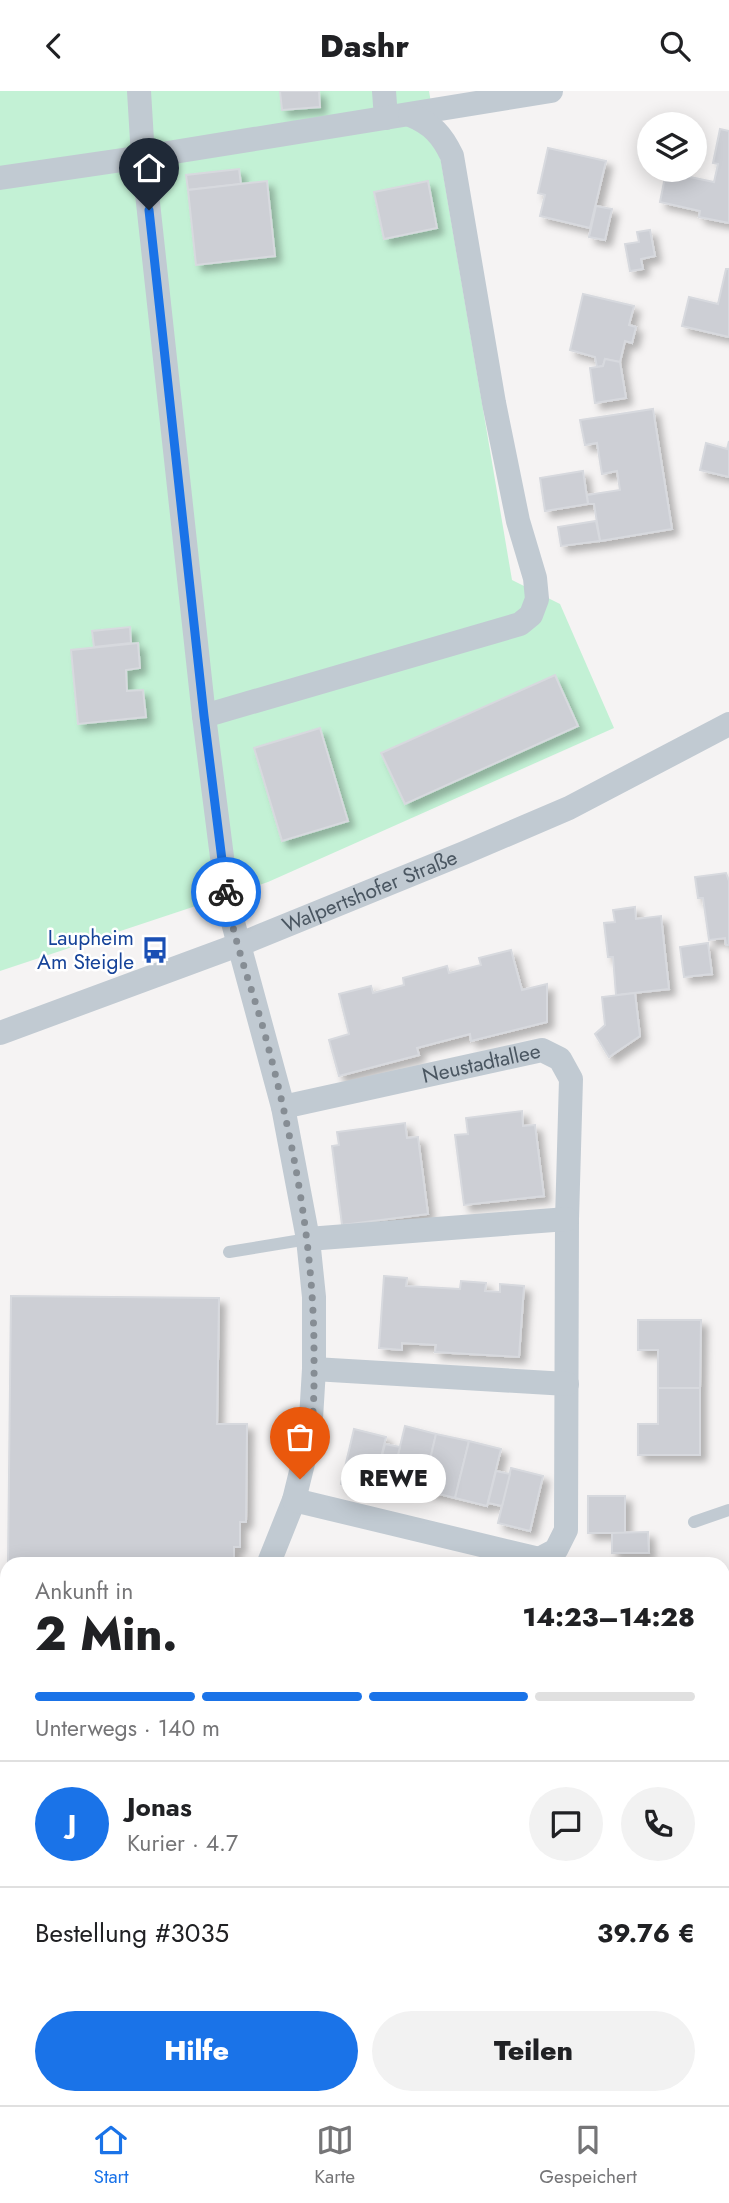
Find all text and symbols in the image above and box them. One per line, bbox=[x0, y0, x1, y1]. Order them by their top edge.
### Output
text: Dashr bbox=[320, 23, 409, 69]
icon: back bbox=[35, 27, 73, 65]
icon: search bbox=[656, 27, 694, 65]
map controls bbox=[637, 112, 707, 182]
button: layers bbox=[637, 112, 707, 182]
pin bbox=[119, 138, 179, 210]
icon: home bbox=[130, 149, 168, 187]
street label: Walpertshofer Straße bbox=[278, 842, 462, 940]
courier bbox=[191, 857, 261, 927]
icon: bike bbox=[207, 873, 245, 911]
place label: Laupheim Am Steigle bbox=[37, 923, 134, 977]
bus stop icon: Laupheim Am Steigle bbox=[140, 935, 170, 965]
street label: Neustadtallee bbox=[419, 1036, 543, 1091]
pin bbox=[270, 1407, 330, 1479]
icon: bag bbox=[281, 1418, 319, 1456]
callout: REWE bbox=[342, 1455, 447, 1503]
text: REWE bbox=[359, 1461, 428, 1495]
text: Ankunft in bbox=[35, 1574, 133, 1608]
text: 14:23–14:28 bbox=[523, 1598, 695, 1636]
text: 2 Min. bbox=[35, 1601, 177, 1667]
text: Unterwegs · 140 m bbox=[35, 1711, 220, 1745]
button: chat bbox=[529, 1787, 603, 1861]
button: phone bbox=[621, 1787, 695, 1861]
text: Jonas bbox=[127, 1788, 192, 1826]
text: J bbox=[68, 1805, 76, 1843]
text: Kurier · 4.7 bbox=[127, 1826, 238, 1860]
text: Bestellung #3035 bbox=[35, 1914, 229, 1952]
text: 39.76 € bbox=[597, 1914, 695, 1952]
button: Hilfe bbox=[35, 2011, 358, 2091]
button: Teilen bbox=[372, 2011, 695, 2091]
tab: Start bbox=[92, 2121, 130, 2190]
tab: Karte bbox=[314, 2121, 355, 2190]
tab: Gespeichert bbox=[539, 2121, 637, 2190]

